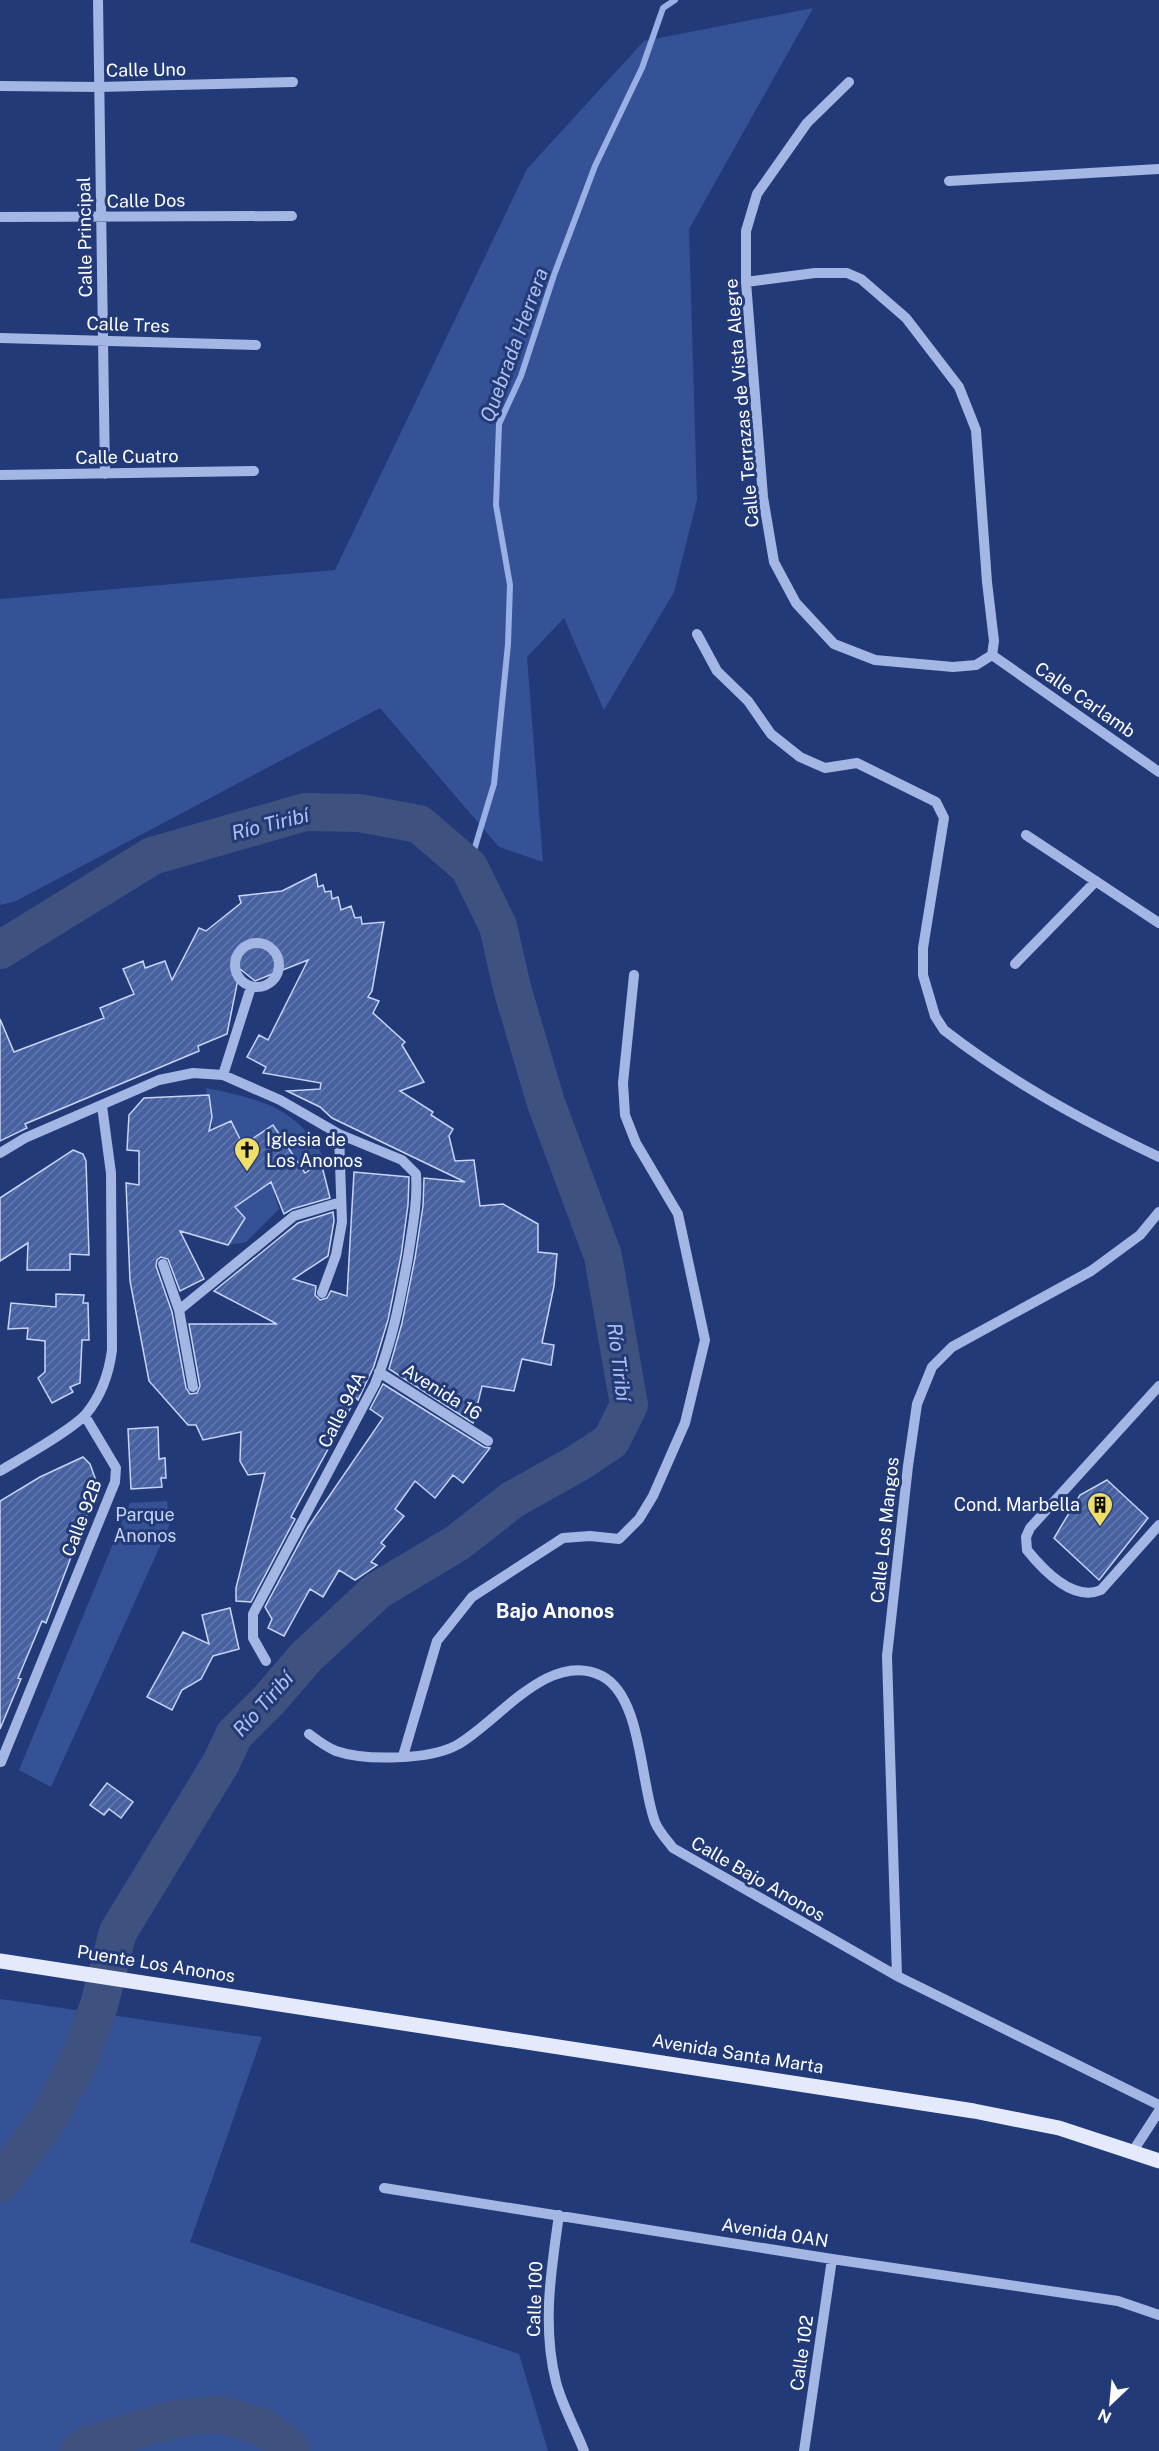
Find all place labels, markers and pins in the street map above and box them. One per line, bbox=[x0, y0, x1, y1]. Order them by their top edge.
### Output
place label: Iglesia de Los Anonos bbox=[266, 1129, 363, 1171]
church icon: Iglesia de Los Anonos bbox=[232, 1135, 262, 1173]
building icon: Cond. Marbella bbox=[1085, 1490, 1115, 1528]
place label: Cond. Marbella bbox=[954, 1494, 1080, 1515]

